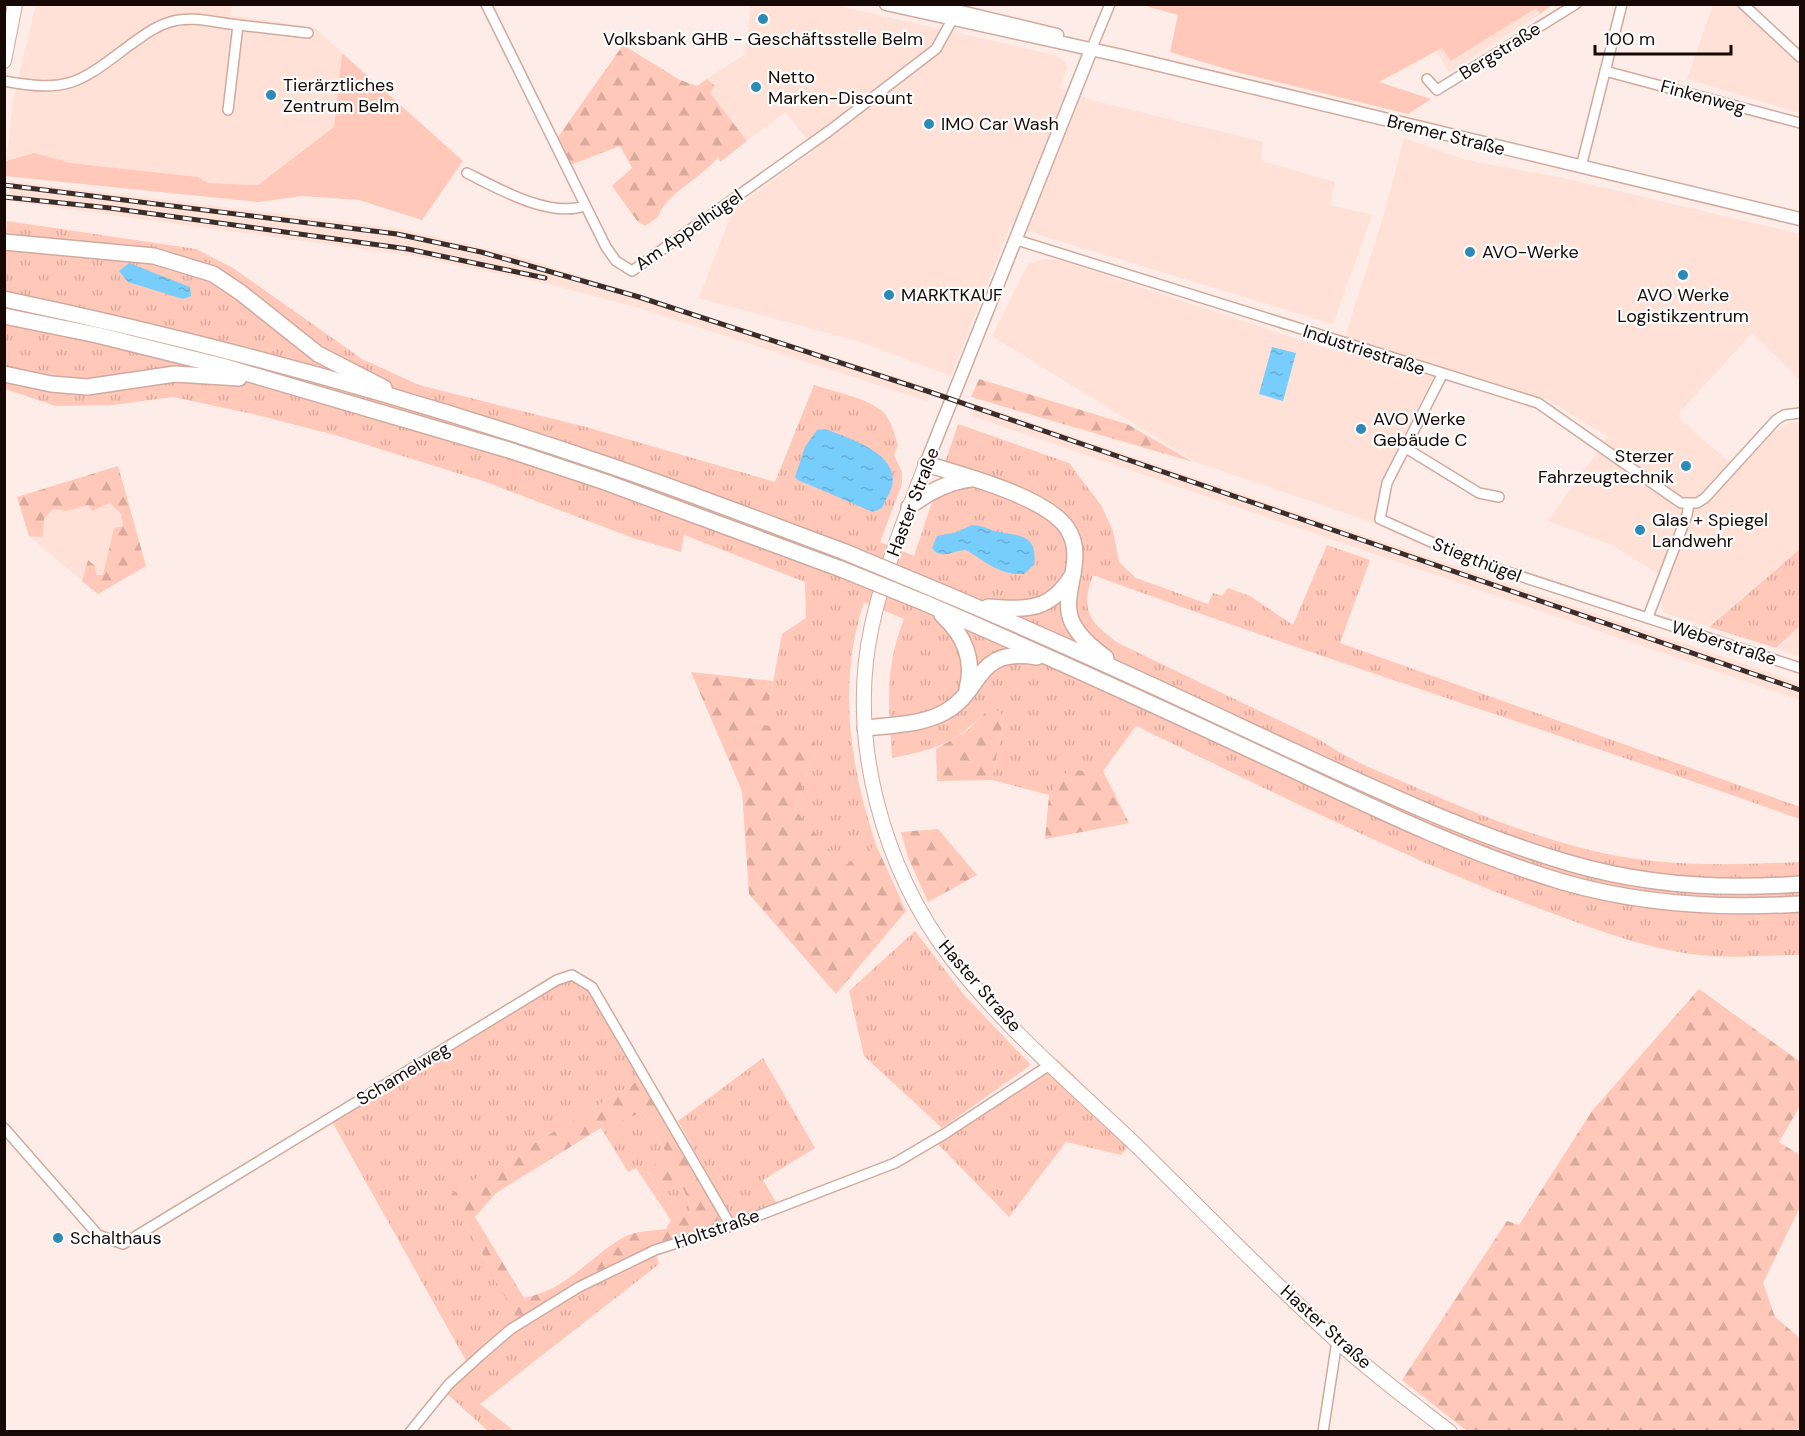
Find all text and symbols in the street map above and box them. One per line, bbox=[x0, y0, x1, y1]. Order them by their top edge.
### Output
marker: Volksbank GHB - Geschäftsstelle Belm bbox=[756, 12, 770, 26]
street label: Bergstraße bbox=[1455, 17, 1545, 85]
scale bar bbox=[1595, 18, 1732, 56]
place label: Volksbank GHB - Geschäftsstelle Belm bbox=[603, 27, 923, 51]
text: 100 m bbox=[1604, 27, 1655, 51]
place label: Netto Marken-Discount bbox=[768, 65, 913, 110]
place label: Tierärztliches Zentrum Belm bbox=[283, 73, 399, 118]
street label: Finkenweg bbox=[1658, 74, 1748, 120]
marker: Netto Marken-Discount bbox=[749, 80, 763, 94]
marker: Tierärztliches Zentrum Belm bbox=[264, 88, 278, 102]
street label: Bremer Straße bbox=[1384, 109, 1508, 161]
place label: IMO Car Wash bbox=[941, 112, 1059, 136]
marker: IMO Car Wash bbox=[922, 117, 936, 131]
street label: Am Appelhügel bbox=[630, 184, 748, 276]
place label: AVO-Werke bbox=[1482, 240, 1579, 264]
marker: AVO-Werke bbox=[1463, 245, 1477, 259]
marker: AVO Werke Logistikzentrum bbox=[1676, 268, 1690, 282]
place label: MARKTKAUF bbox=[901, 283, 1003, 307]
place label: AVO Werke Logistikzentrum bbox=[1617, 283, 1749, 328]
marker: MARKTKAUF bbox=[882, 288, 896, 302]
street label: Industriestraße bbox=[1300, 319, 1428, 381]
place label: AVO Werke Gebäude C bbox=[1373, 407, 1468, 452]
marker: AVO Werke Gebäude C bbox=[1354, 422, 1368, 436]
street label: Haster Straße bbox=[881, 444, 945, 560]
place label: Sterzer Fahrzeugtechnik bbox=[1538, 444, 1674, 489]
marker: Sterzer Fahrzeugtechnik bbox=[1679, 459, 1693, 473]
place label: Glas + Spiegel Landwehr bbox=[1652, 508, 1768, 553]
marker: Glas + Spiegel Landwehr bbox=[1633, 523, 1647, 537]
street label: Stiegthügel bbox=[1429, 532, 1525, 588]
street label: Weberstraße bbox=[1669, 615, 1779, 671]
street label: Haster Straße bbox=[933, 935, 1027, 1037]
street label: Schamelweg bbox=[352, 1037, 454, 1111]
street label: Holtstraße bbox=[671, 1203, 763, 1255]
place label: Schalthaus bbox=[70, 1226, 161, 1250]
marker: Schalthaus bbox=[51, 1231, 65, 1245]
street label: Haster Straße bbox=[1275, 1280, 1377, 1374]

